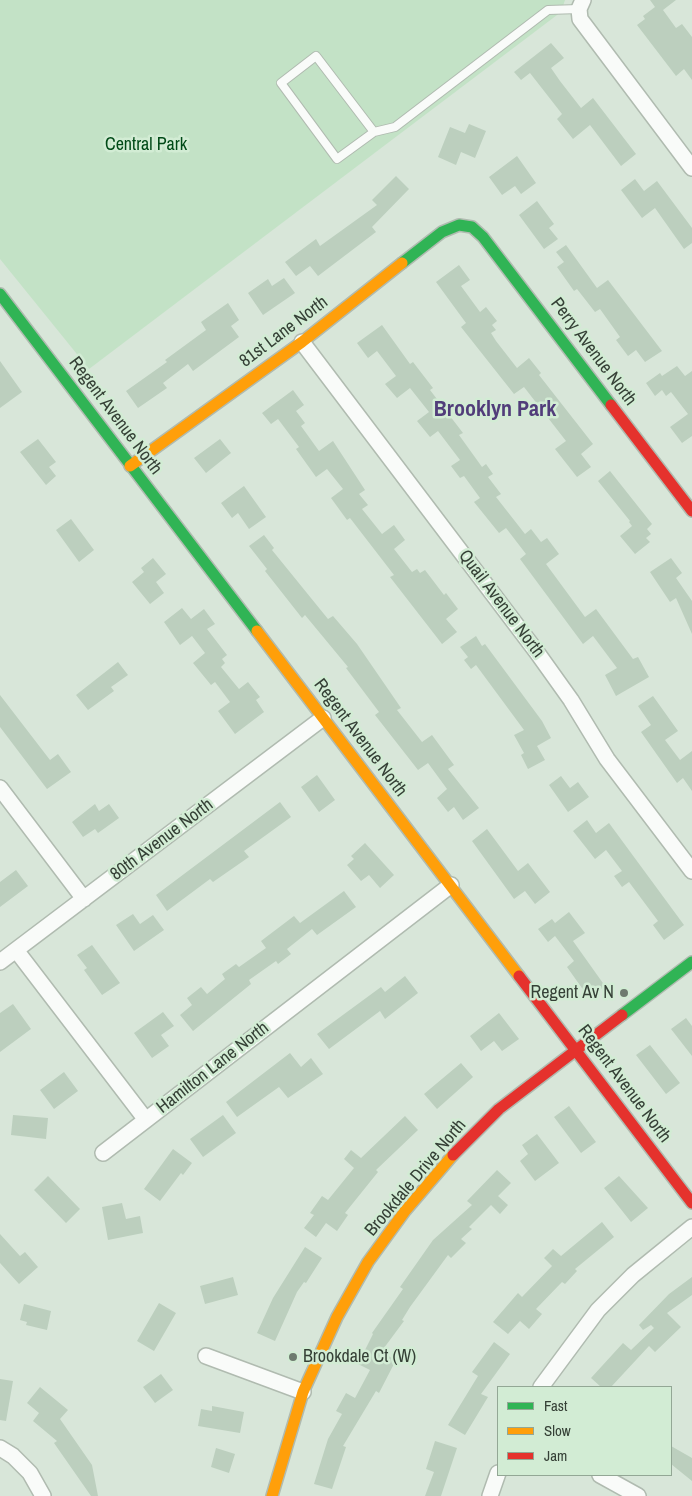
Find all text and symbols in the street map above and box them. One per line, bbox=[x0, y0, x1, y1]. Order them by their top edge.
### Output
park label: Central Park bbox=[105, 134, 187, 156]
street label: 81st Lane North bbox=[236, 292, 332, 372]
street label: Perry Avenue North bbox=[545, 294, 641, 410]
street label: Regent Avenue North bbox=[64, 353, 166, 479]
district label: Brooklyn Park bbox=[434, 397, 556, 423]
street label: Quail Avenue North bbox=[453, 546, 549, 662]
street label: Regent Avenue North bbox=[309, 675, 411, 801]
street label: 80th Avenue North bbox=[106, 794, 218, 886]
place label: Regent Av N bbox=[531, 982, 614, 1004]
marker: Regent Av N bbox=[618, 987, 630, 999]
street label: Hamilton Lane North bbox=[153, 1018, 273, 1118]
street label: Regent Avenue North bbox=[573, 1021, 675, 1147]
street label: Brookdale Drive North bbox=[361, 1115, 471, 1241]
place label: Brookdale Ct (W) bbox=[303, 1346, 416, 1368]
marker: Brookdale Ct (W) bbox=[287, 1351, 299, 1363]
legend bbox=[497, 1386, 672, 1476]
text: Fast bbox=[544, 1395, 567, 1416]
text: Slow bbox=[544, 1420, 571, 1441]
text: Jam bbox=[544, 1445, 567, 1466]

